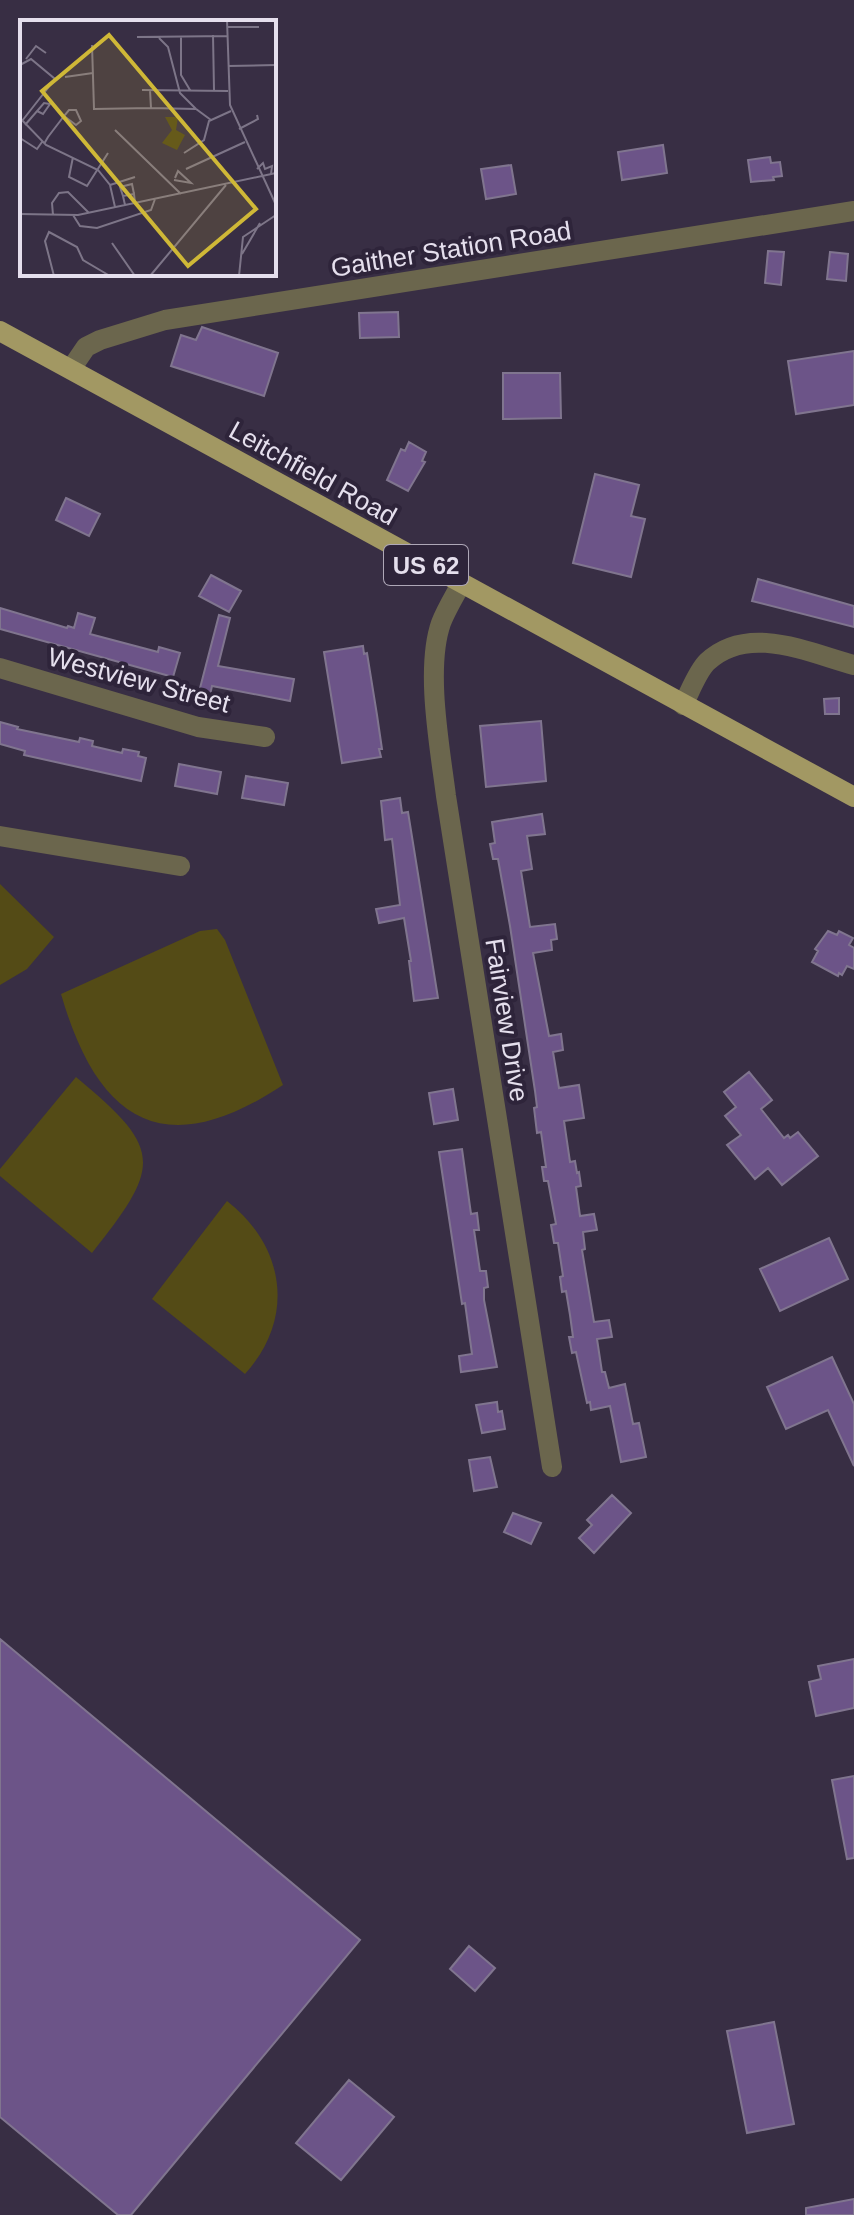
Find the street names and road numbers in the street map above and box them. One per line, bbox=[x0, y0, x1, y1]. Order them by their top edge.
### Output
street label: Gaither Station Road bbox=[329, 215, 573, 283]
street label: Leitchfield Road bbox=[224, 415, 402, 531]
road number: US 62 bbox=[384, 545, 468, 585]
street label: Westview Street bbox=[45, 641, 234, 719]
street label: Fairview Drive bbox=[479, 936, 535, 1104]

